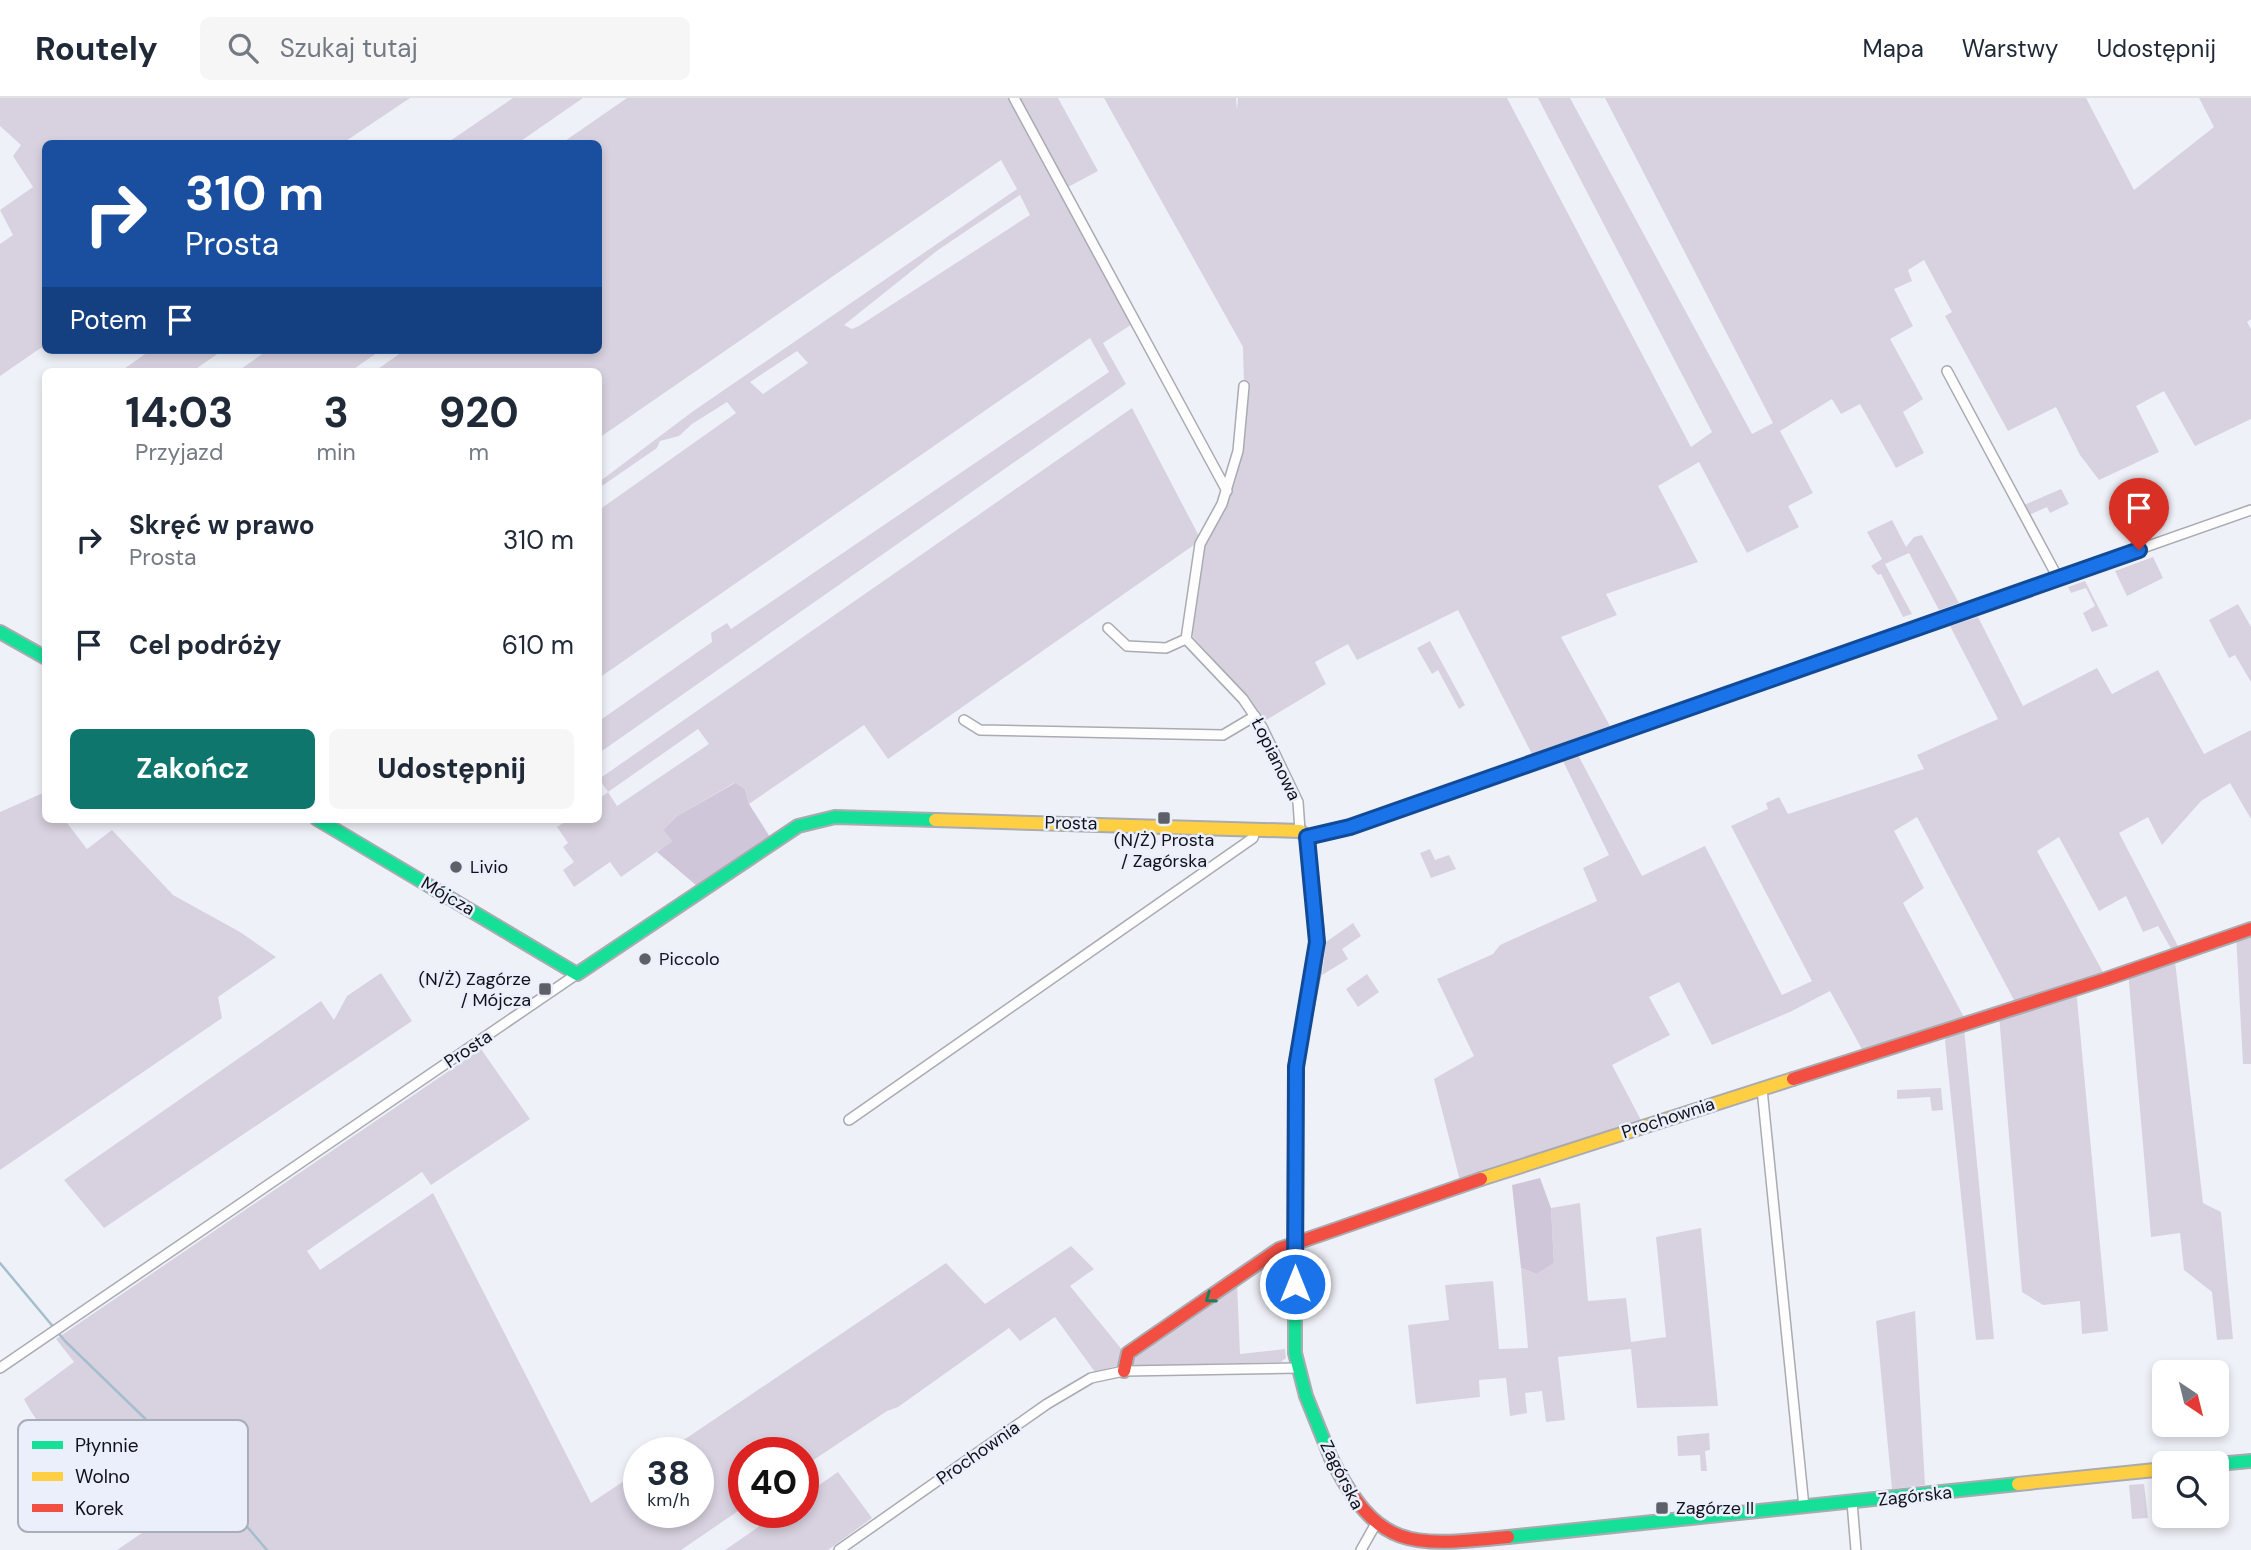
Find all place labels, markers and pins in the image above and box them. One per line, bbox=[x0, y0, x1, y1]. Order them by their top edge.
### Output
pin bbox=[2109, 478, 2169, 550]
marker: (N/Ż) Prosta / Zagórska bbox=[1156, 810, 1172, 826]
place label: (N/Ż) Prosta / Zagórska bbox=[1114, 828, 1214, 873]
place label: Livio bbox=[470, 855, 508, 879]
marker: Livio bbox=[448, 859, 464, 875]
place label: Piccolo bbox=[659, 947, 720, 971]
marker: Piccolo bbox=[637, 951, 653, 967]
place label: (N/Ż) Zagórze / Mójcza bbox=[419, 967, 531, 1012]
marker: (N/Ż) Zagórze / Mójcza bbox=[537, 981, 553, 997]
place label: Zagórze II bbox=[1676, 1496, 1754, 1520]
marker: Zagórze II bbox=[1654, 1500, 1670, 1516]

